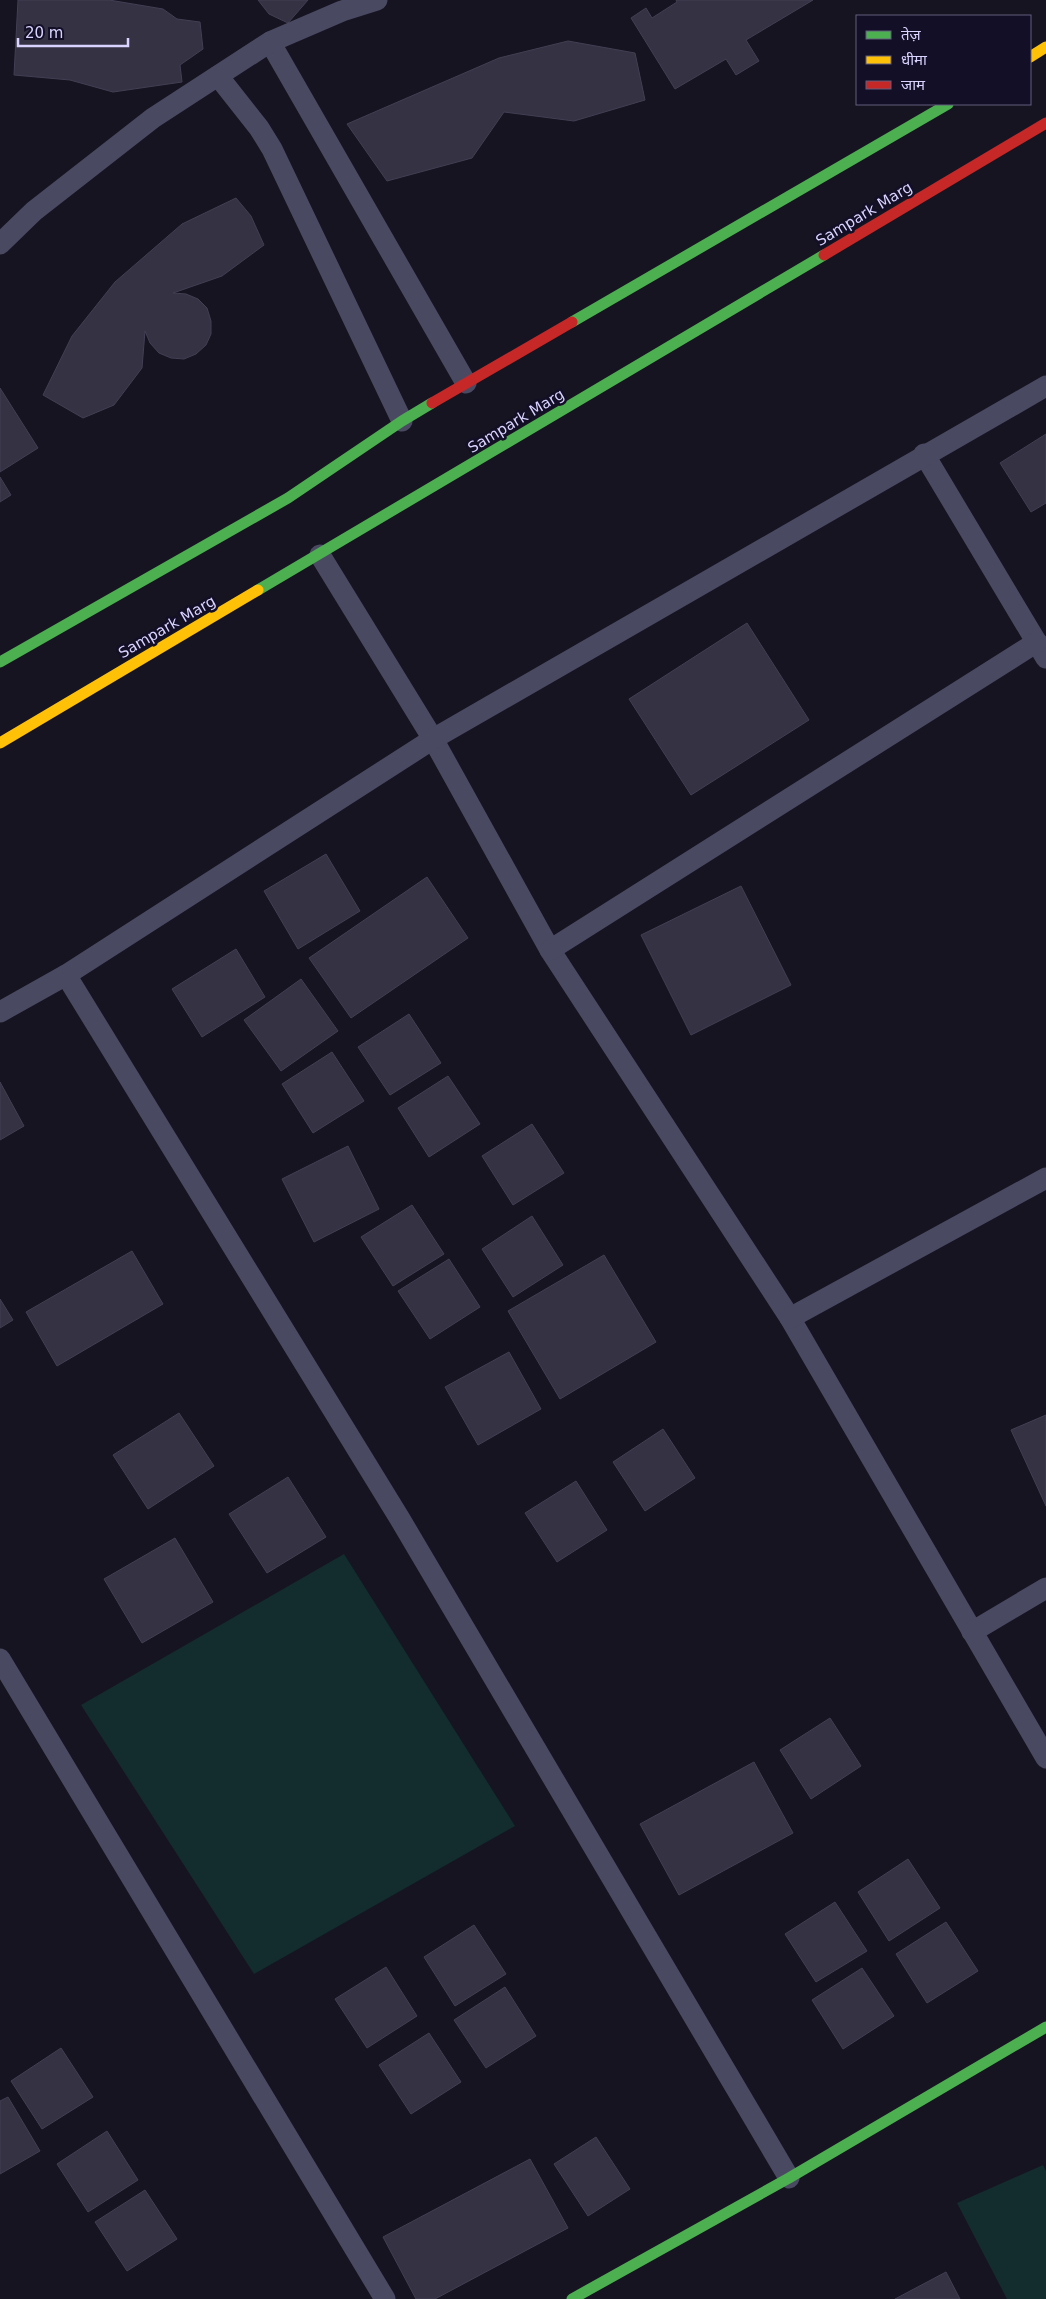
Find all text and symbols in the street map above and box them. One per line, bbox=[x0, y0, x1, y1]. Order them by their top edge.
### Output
scale bar bbox=[18, 15, 128, 47]
legend bbox=[856, 15, 1031, 105]
text: 20 m bbox=[25, 24, 63, 42]
text: तेज़ bbox=[901, 26, 922, 44]
text: धीमा bbox=[901, 51, 928, 69]
text: जाम bbox=[901, 76, 926, 94]
street label: Sampark Marg bbox=[813, 178, 915, 250]
street label: Sampark Marg bbox=[465, 385, 567, 457]
street label: Sampark Marg bbox=[115, 592, 219, 662]

